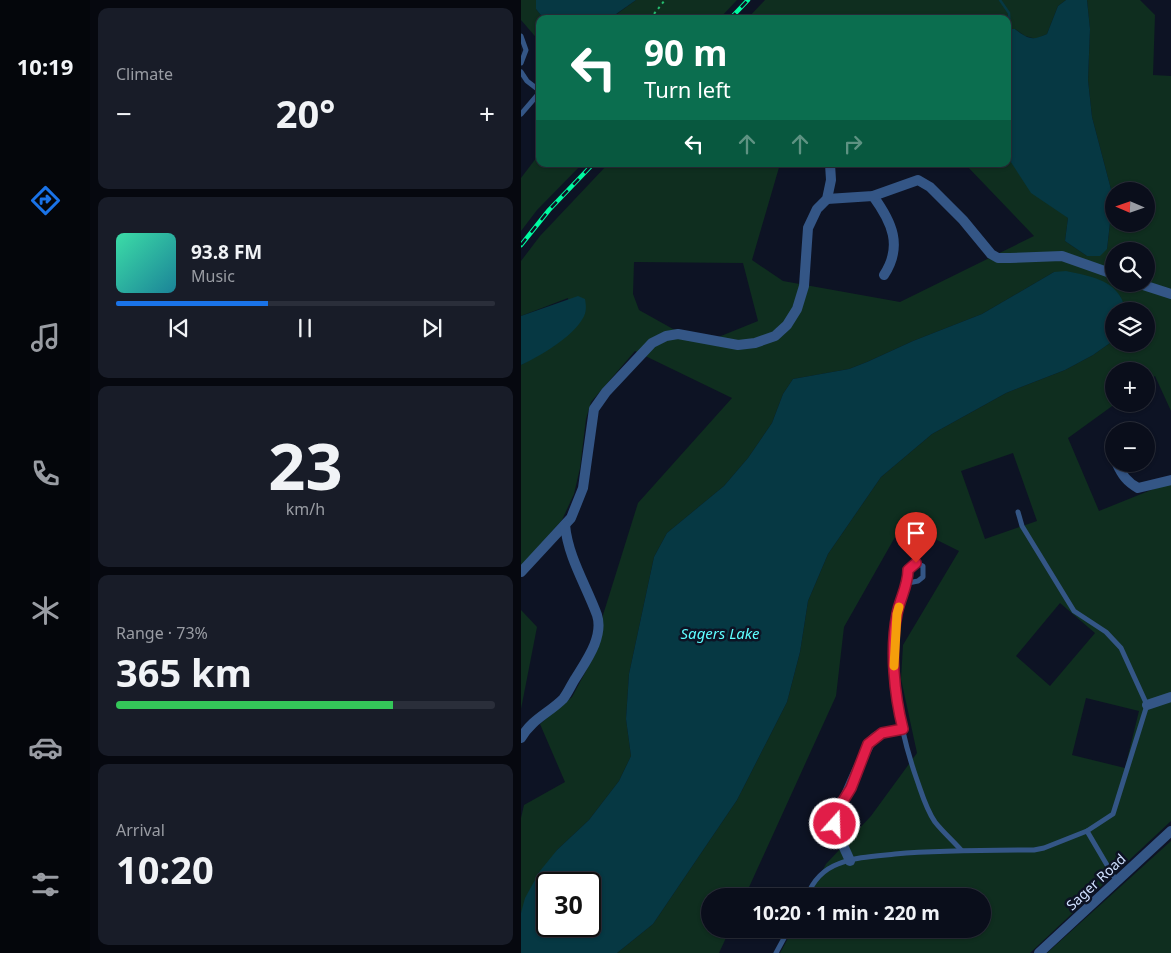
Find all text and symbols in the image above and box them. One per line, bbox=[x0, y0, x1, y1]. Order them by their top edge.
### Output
text: 90 m bbox=[644, 29, 727, 76]
icon: left bbox=[561, 35, 626, 100]
text: 10:19 bbox=[17, 51, 73, 81]
text: Climate bbox=[116, 63, 173, 85]
text: Turn left bbox=[644, 74, 731, 104]
text: 20° bbox=[276, 87, 335, 139]
text: − bbox=[116, 94, 132, 132]
text: + bbox=[479, 94, 495, 132]
icon: left bbox=[680, 130, 708, 158]
icon: ahead bbox=[733, 130, 761, 158]
icon: ahead bbox=[786, 130, 814, 158]
icon: right bbox=[839, 130, 867, 158]
north arrow bbox=[1105, 182, 1155, 232]
map controls bbox=[1105, 182, 1155, 472]
icon: directions bbox=[28, 183, 63, 218]
text: 93.8 FM bbox=[191, 239, 262, 265]
button: search bbox=[1105, 242, 1155, 292]
text: Music bbox=[191, 265, 235, 287]
button: layers bbox=[1105, 302, 1155, 352]
icon: previous bbox=[165, 314, 193, 342]
icon: pause bbox=[291, 314, 319, 342]
icon: next bbox=[418, 314, 446, 342]
icon: music bbox=[28, 320, 63, 355]
button: + bbox=[1105, 362, 1155, 412]
text: 23 bbox=[268, 421, 343, 509]
button: − bbox=[1105, 422, 1155, 472]
icon: phone bbox=[28, 456, 63, 491]
text: km/h bbox=[286, 498, 325, 520]
pin bbox=[895, 512, 937, 563]
icon: arrive bbox=[902, 519, 930, 547]
icon: climate bbox=[28, 593, 63, 628]
text: Range · 73% bbox=[116, 622, 208, 644]
water label: Sagers Lake bbox=[681, 623, 760, 643]
text: 365 km bbox=[116, 646, 252, 698]
icon: car bbox=[28, 730, 63, 765]
position arrow bbox=[808, 797, 860, 849]
text: Arrival bbox=[116, 819, 165, 841]
text: 10:20 bbox=[116, 843, 214, 895]
street label: Sager Road bbox=[1062, 849, 1130, 914]
icon: filters bbox=[28, 867, 63, 902]
speed limit sign: 30 bbox=[536, 872, 601, 937]
text: 10:20 · 1 min · 220 m bbox=[752, 900, 940, 926]

